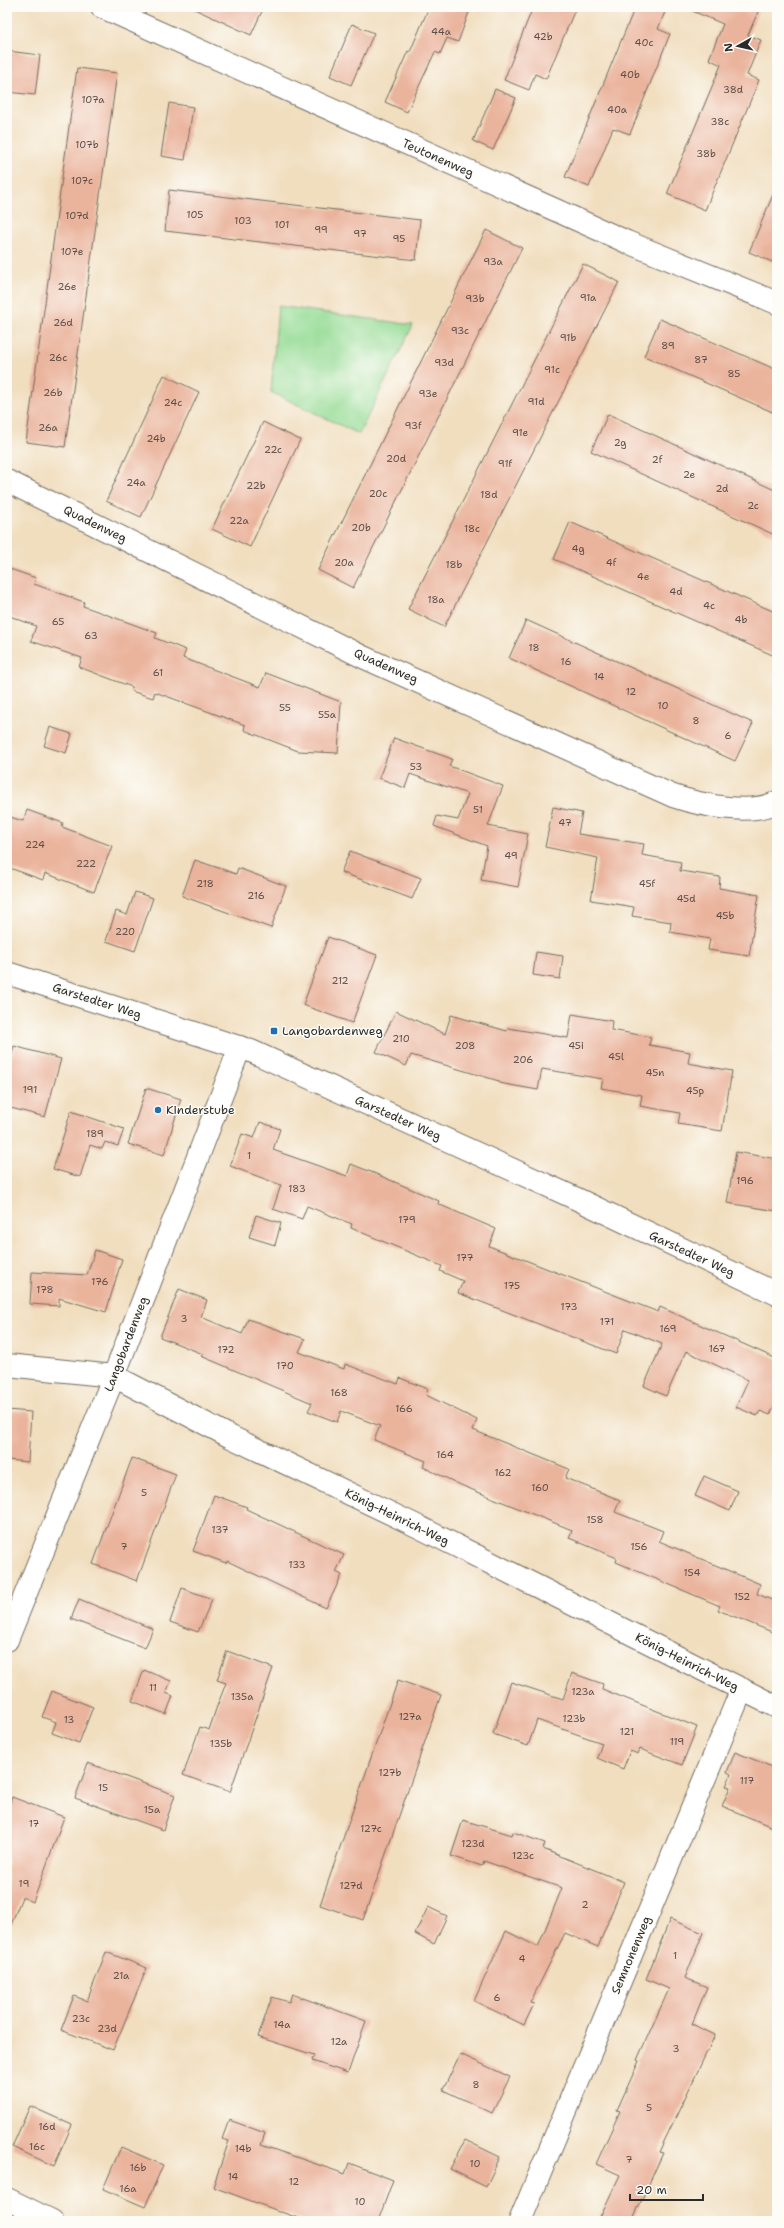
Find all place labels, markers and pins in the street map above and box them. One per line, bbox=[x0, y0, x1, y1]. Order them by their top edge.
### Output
place label: Langobardenweg bbox=[282, 1023, 383, 1039]
marker: Langobardenweg bbox=[269, 1026, 279, 1036]
place label: Kinderstube bbox=[166, 1102, 235, 1118]
marker: Kinderstube bbox=[153, 1105, 163, 1115]

